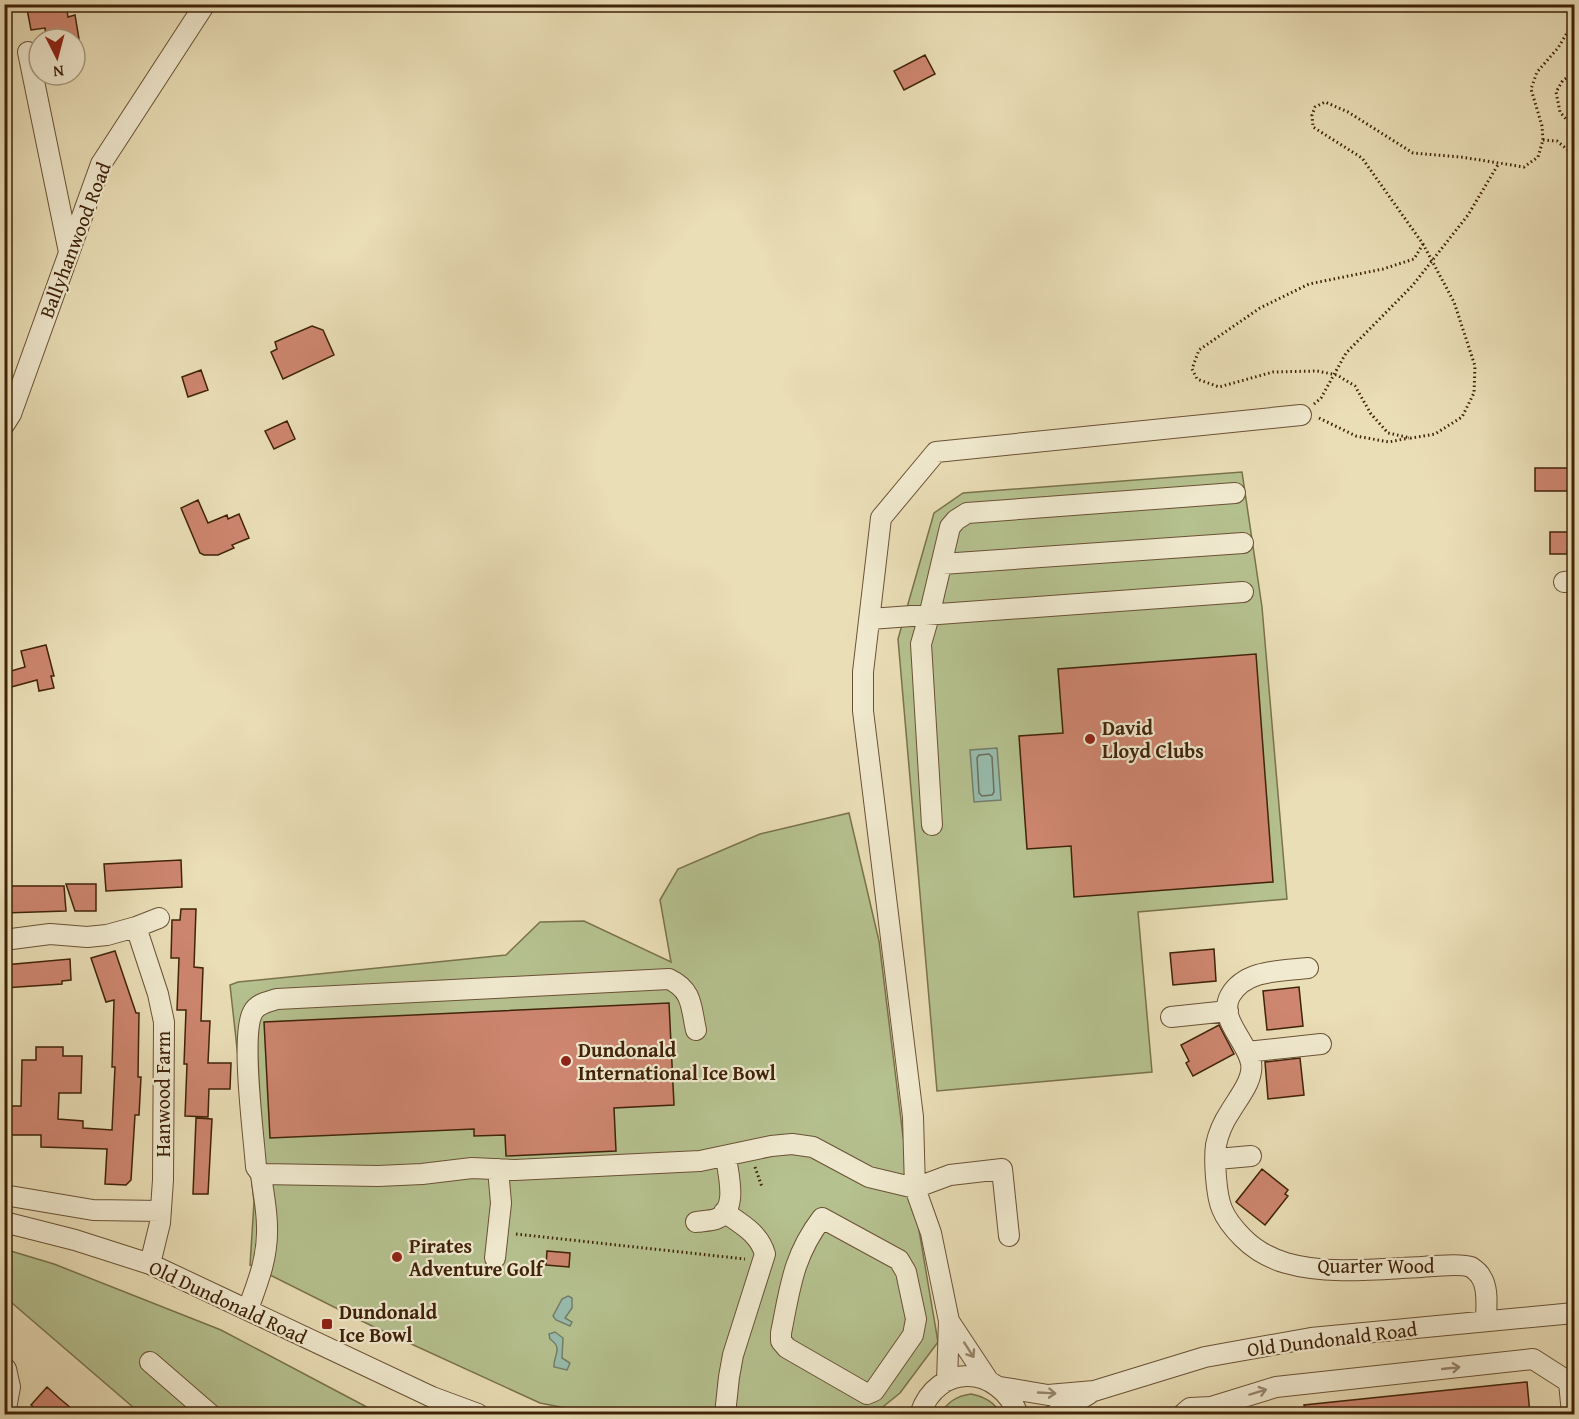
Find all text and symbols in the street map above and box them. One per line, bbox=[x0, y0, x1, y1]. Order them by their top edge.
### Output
north arrow bbox=[27, 27, 87, 87]
text: N bbox=[52, 59, 65, 84]
street label: Ballyhanwood Road bbox=[31, 157, 118, 322]
place label: David Lloyd Clubs bbox=[1102, 713, 1204, 765]
marker: David Lloyd Clubs bbox=[1083, 732, 1097, 746]
street label: Hanwood Farm bbox=[148, 1030, 177, 1157]
place label: Dundonald International Ice Bowl bbox=[578, 1035, 776, 1087]
marker: Dundonald International Ice Bowl bbox=[559, 1054, 573, 1068]
place label: Pirates Adventure Golf bbox=[409, 1231, 545, 1283]
marker: Pirates Adventure Golf bbox=[390, 1250, 404, 1264]
street label: Quarter Wood bbox=[1317, 1251, 1435, 1280]
street label: Old Dundonald Road bbox=[145, 1252, 312, 1351]
place label: Dundonald Ice Bowl bbox=[339, 1297, 438, 1349]
street label: Old Dundonald Road bbox=[1245, 1314, 1419, 1363]
marker: Dundonald Ice Bowl bbox=[320, 1317, 334, 1331]
one-way arrow bbox=[963, 1341, 975, 1358]
one-way arrow bbox=[1440, 1362, 1460, 1373]
one-way arrow bbox=[1248, 1386, 1267, 1397]
one-way arrow bbox=[1036, 1388, 1056, 1399]

